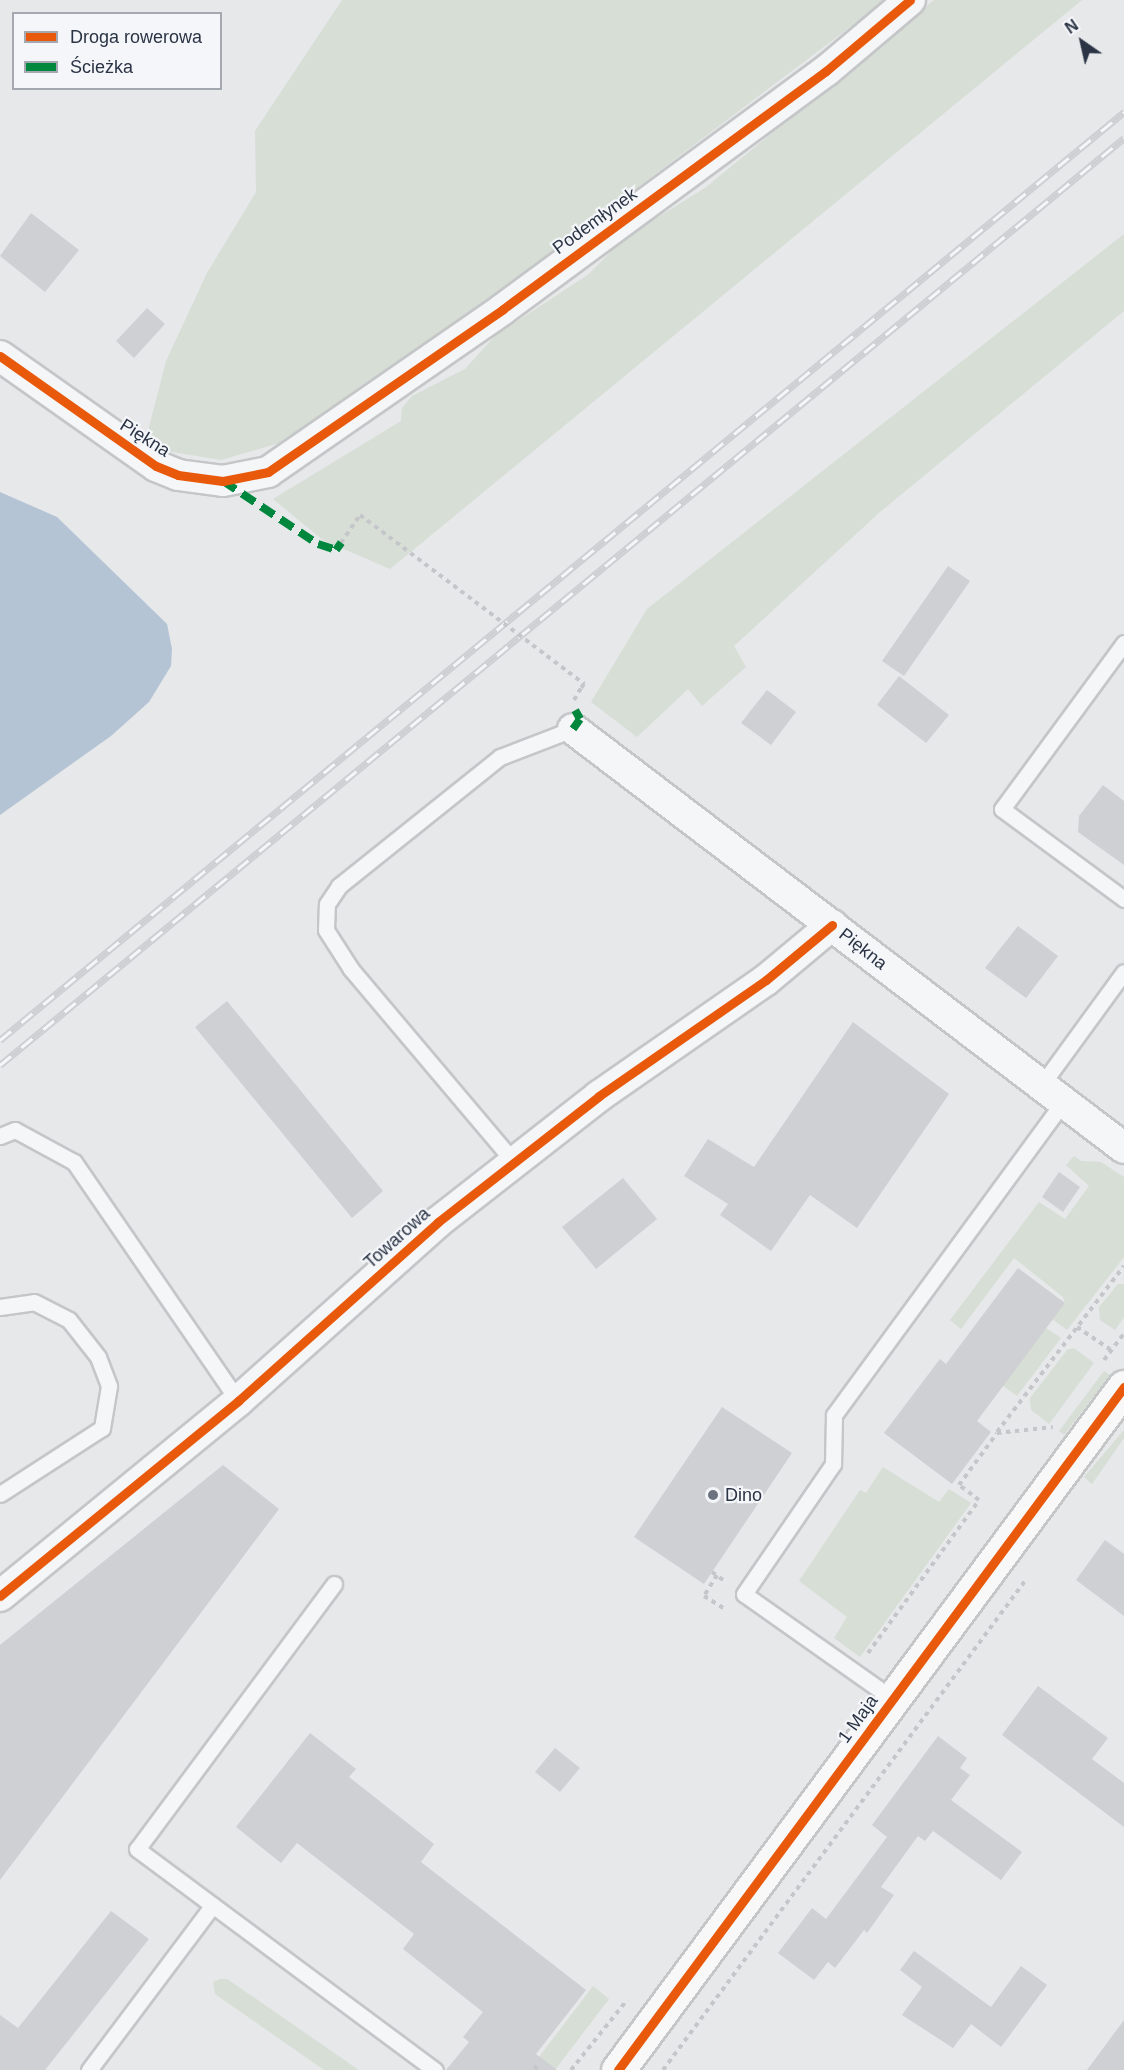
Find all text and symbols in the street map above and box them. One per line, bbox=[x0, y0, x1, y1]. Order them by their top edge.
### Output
legend bbox=[12, 12, 222, 90]
north arrow bbox=[1052, 12, 1112, 72]
text: N bbox=[1062, 16, 1081, 37]
text: Droga rowerowa bbox=[70, 27, 202, 47]
text: Ścieżka bbox=[70, 57, 133, 77]
street label: Podemłynek bbox=[549, 183, 641, 259]
street label: Piękna bbox=[116, 414, 174, 462]
street label: Piękna bbox=[835, 924, 891, 974]
street label: Towarowa bbox=[360, 1203, 434, 1273]
place label: Dino bbox=[725, 1484, 762, 1506]
marker: Dino bbox=[706, 1488, 720, 1502]
street label: 1 Maja bbox=[833, 1691, 883, 1747]

